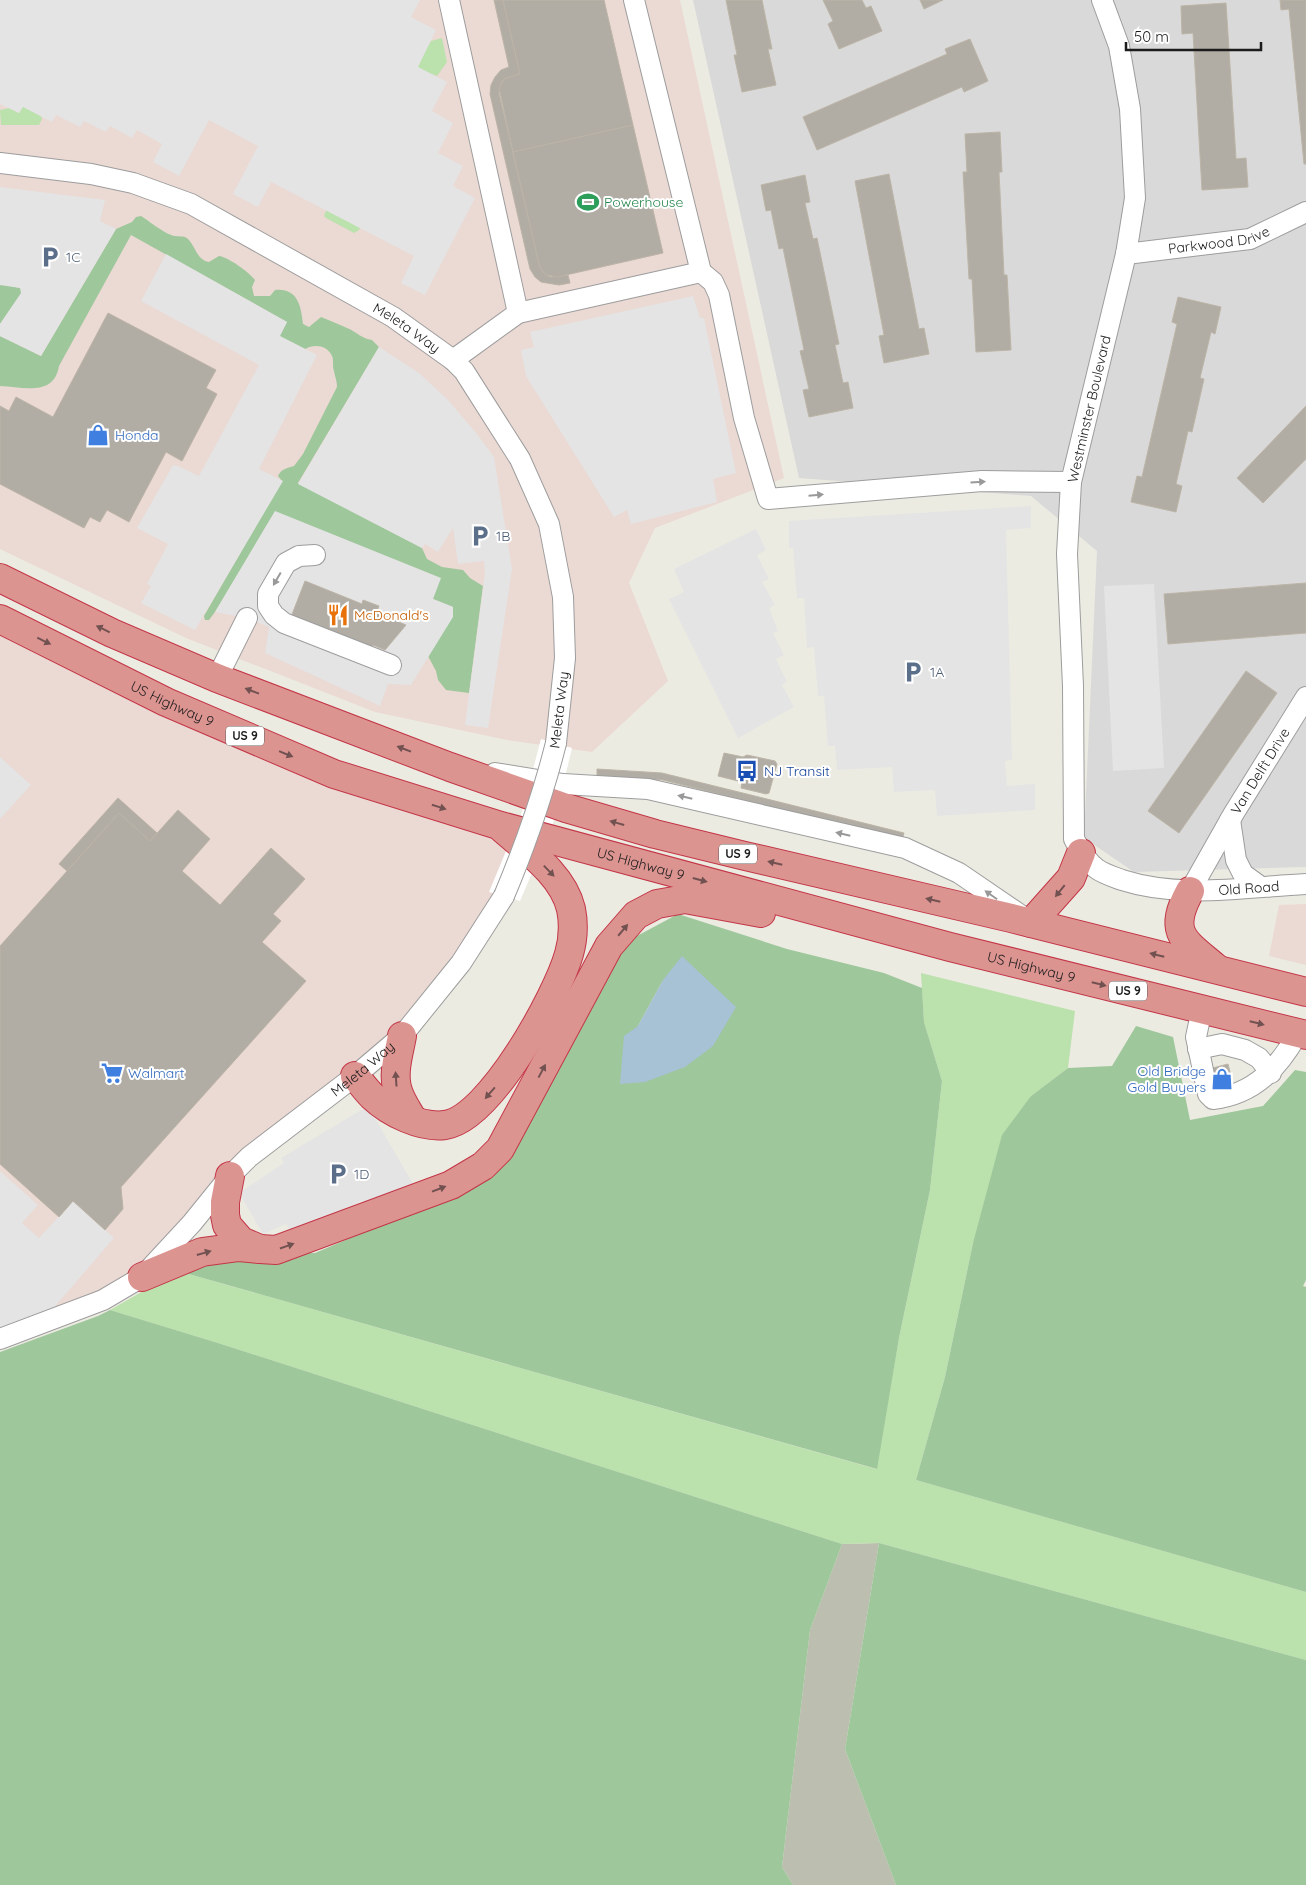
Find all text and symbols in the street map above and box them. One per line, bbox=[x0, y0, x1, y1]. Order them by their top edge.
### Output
scale bar bbox=[1126, 20, 1261, 52]
text: 50 m bbox=[1134, 27, 1169, 46]
sports icon: Powerhouse bbox=[575, 189, 601, 215]
place label: Powerhouse bbox=[604, 193, 683, 211]
street label: Parkwood Drive bbox=[1167, 222, 1273, 258]
parking icon: 1C bbox=[37, 244, 63, 270]
place label: 1C bbox=[66, 248, 80, 266]
street label: Meleta Way bbox=[370, 299, 444, 357]
street label: Westminster Boulevard bbox=[1063, 334, 1115, 484]
shop icon: Honda bbox=[85, 422, 111, 448]
place label: Honda bbox=[115, 426, 159, 444]
one-way arrow bbox=[971, 477, 987, 485]
one-way arrow bbox=[809, 491, 825, 499]
parking icon: 1B bbox=[467, 523, 493, 549]
place label: 1B bbox=[496, 527, 510, 545]
one-way arrow bbox=[273, 572, 281, 586]
restaurant icon: McDonald's bbox=[325, 602, 351, 628]
place label: McDonald's bbox=[354, 606, 429, 624]
one-way arrow bbox=[95, 624, 110, 633]
one-way arrow bbox=[36, 637, 51, 645]
parking icon: 1A bbox=[900, 659, 926, 685]
place label: 1A bbox=[930, 663, 944, 681]
street label: Meleta Way bbox=[545, 671, 573, 749]
street label: US Highway 9 bbox=[127, 677, 217, 731]
one-way arrow bbox=[245, 687, 259, 695]
street label: Van Delft Drive bbox=[1227, 724, 1294, 817]
road number: US 9 bbox=[226, 726, 264, 746]
one-way arrow bbox=[396, 745, 411, 753]
one-way arrow bbox=[279, 750, 293, 758]
bus stop icon: NJ Transit bbox=[734, 758, 760, 784]
place label: NJ Transit bbox=[764, 762, 830, 780]
one-way arrow bbox=[677, 793, 692, 801]
one-way arrow bbox=[432, 804, 447, 811]
one-way arrow bbox=[610, 819, 625, 827]
one-way arrow bbox=[835, 830, 850, 838]
street label: US Highway 9 bbox=[595, 843, 687, 884]
road number: US 9 bbox=[719, 844, 757, 864]
one-way arrow bbox=[767, 859, 782, 867]
one-way arrow bbox=[543, 865, 555, 877]
one-way arrow bbox=[692, 876, 707, 884]
street label: Old Road bbox=[1218, 877, 1280, 899]
one-way arrow bbox=[1055, 884, 1066, 897]
one-way arrow bbox=[985, 890, 998, 900]
one-way arrow bbox=[925, 896, 940, 904]
one-way arrow bbox=[617, 924, 628, 937]
street label: US Highway 9 bbox=[985, 948, 1077, 987]
one-way arrow bbox=[1149, 951, 1164, 959]
one-way arrow bbox=[1092, 980, 1107, 988]
road number: US 9 bbox=[1109, 981, 1147, 1000]
one-way arrow bbox=[1249, 1019, 1264, 1027]
street label: Meleta Way bbox=[327, 1037, 398, 1100]
supermarket icon: Walmart bbox=[99, 1060, 125, 1086]
place label: Old Bridge Gold Buyers bbox=[1128, 1062, 1206, 1096]
place label: Walmart bbox=[128, 1064, 185, 1082]
one-way arrow bbox=[538, 1064, 546, 1078]
shop icon: Old Bridge Gold Buyers bbox=[1209, 1066, 1235, 1092]
one-way arrow bbox=[392, 1071, 400, 1087]
one-way arrow bbox=[484, 1086, 496, 1098]
parking icon: 1D bbox=[325, 1161, 351, 1187]
place label: 1D bbox=[354, 1165, 369, 1183]
one-way arrow bbox=[432, 1185, 447, 1193]
one-way arrow bbox=[279, 1242, 294, 1249]
one-way arrow bbox=[196, 1249, 211, 1257]

